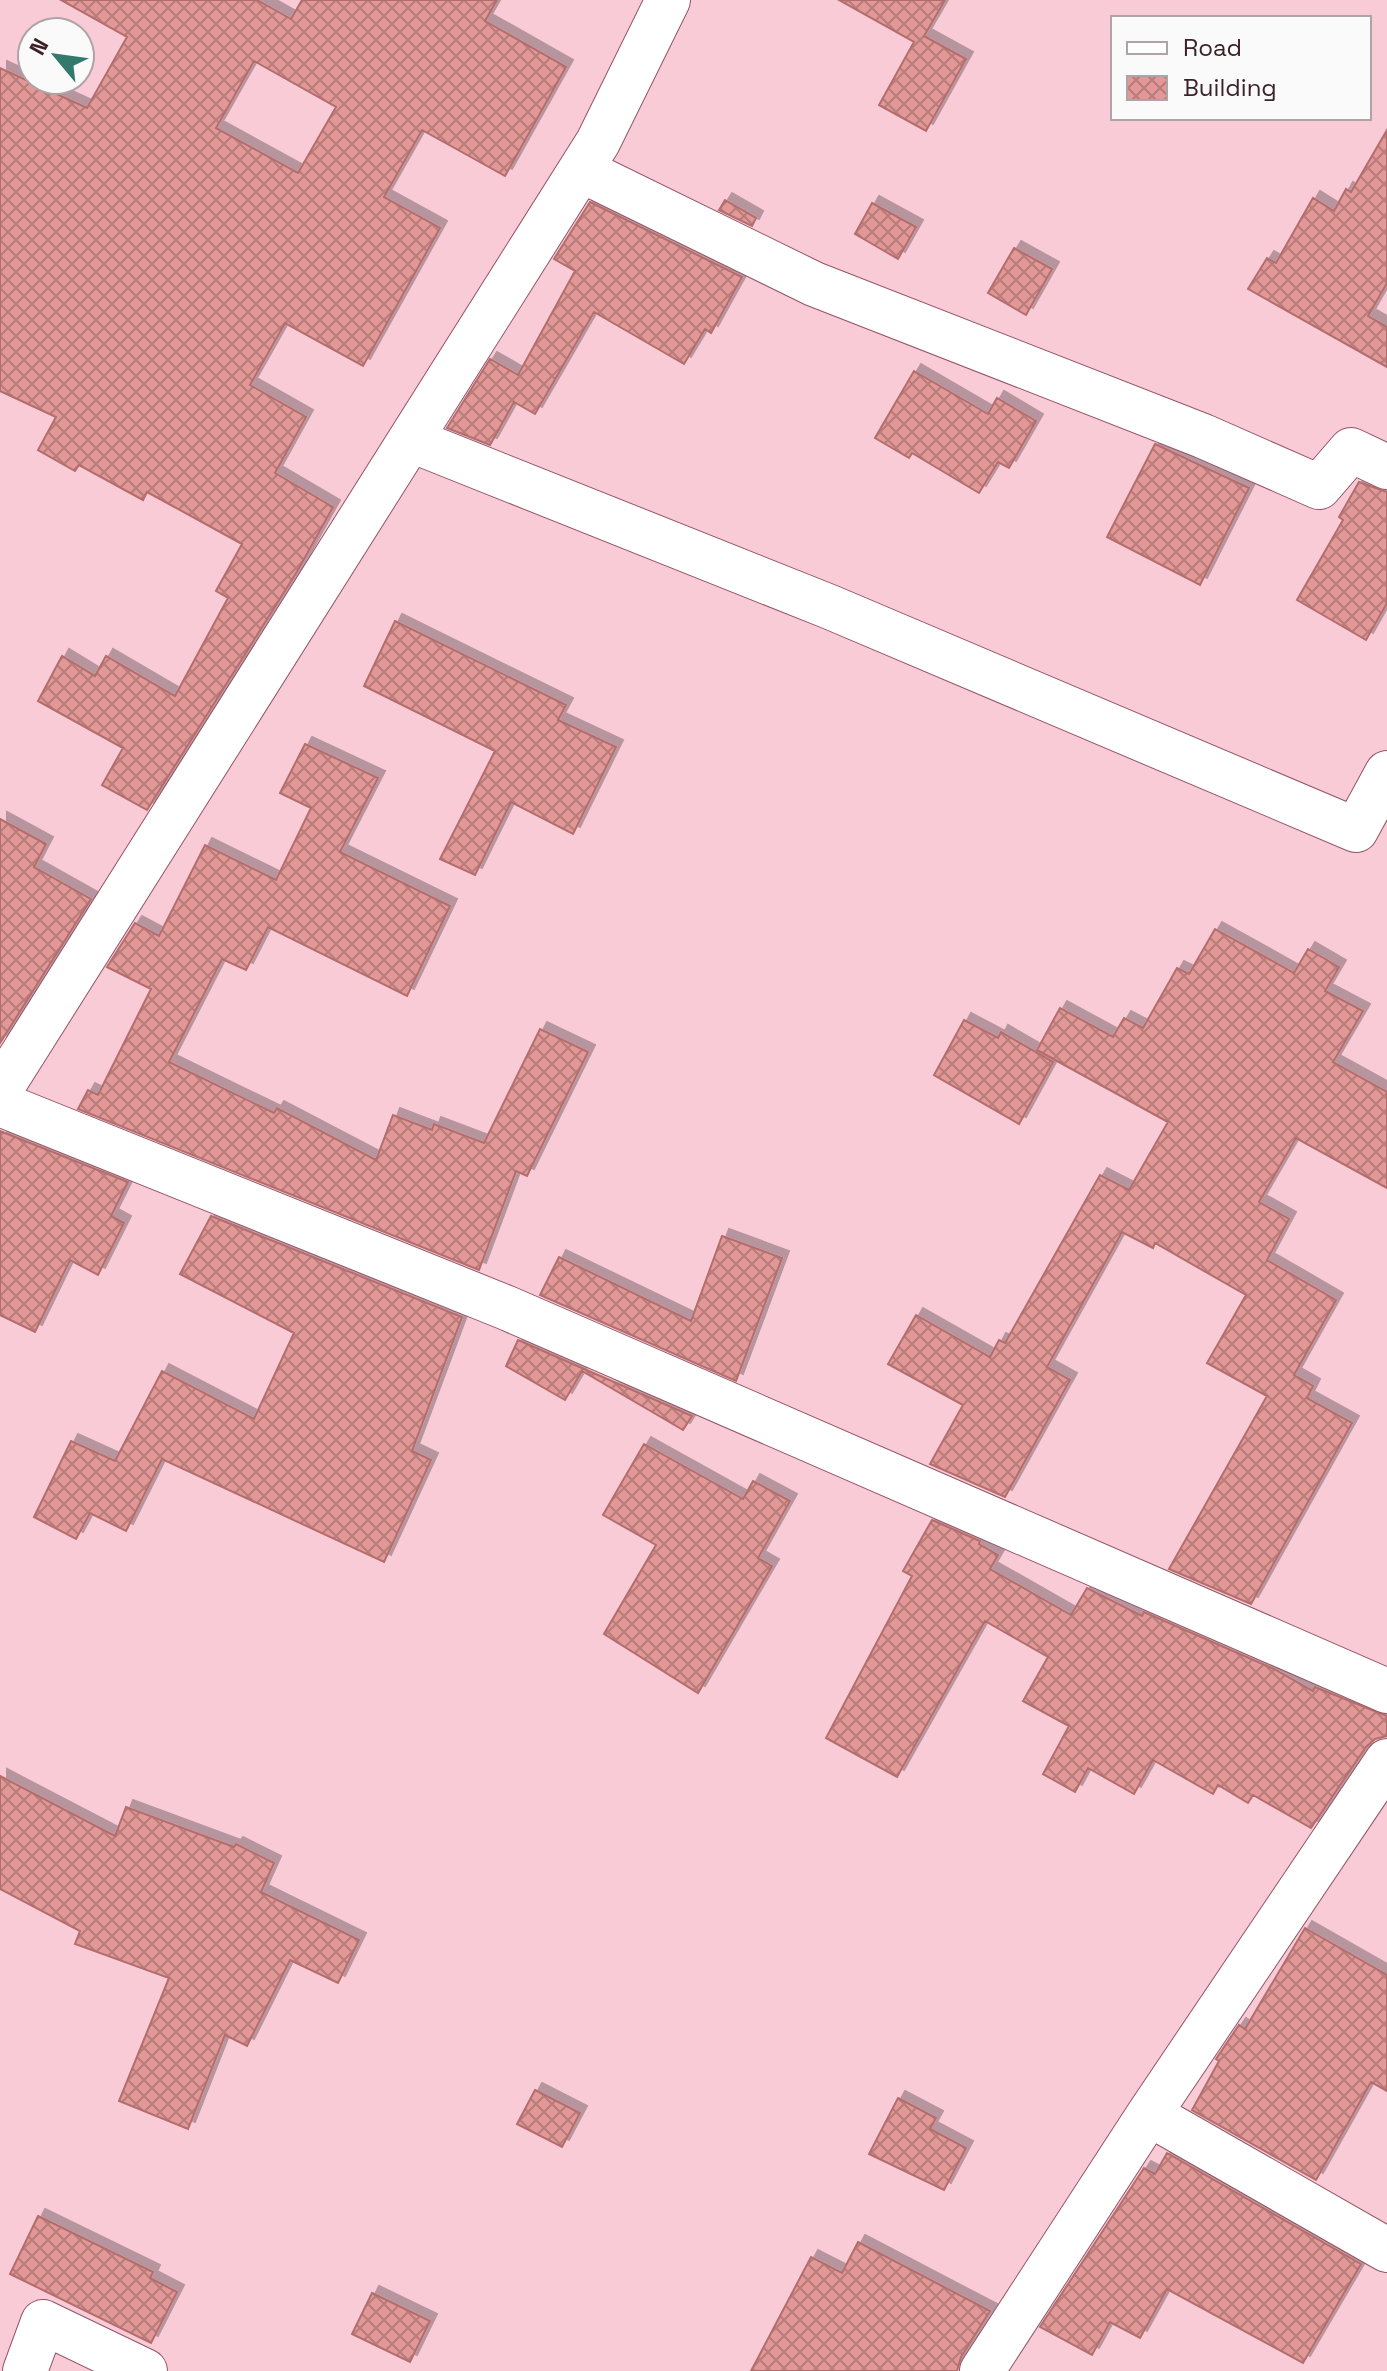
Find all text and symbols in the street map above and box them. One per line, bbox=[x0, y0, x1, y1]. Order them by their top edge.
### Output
north arrow bbox=[16, 16, 96, 96]
legend bbox=[1111, 16, 1371, 120]
text: Road bbox=[1183, 32, 1242, 63]
text: N bbox=[23, 33, 54, 60]
text: Building bbox=[1183, 72, 1277, 103]

